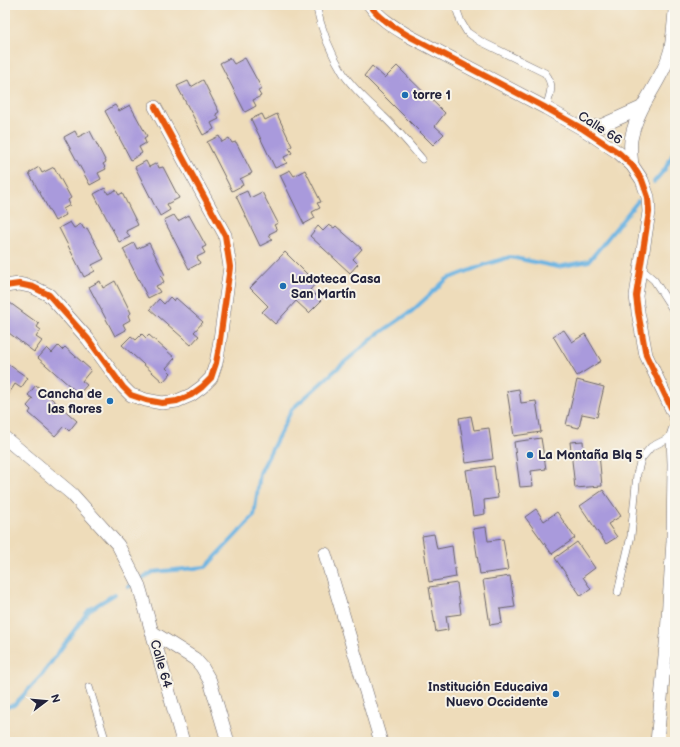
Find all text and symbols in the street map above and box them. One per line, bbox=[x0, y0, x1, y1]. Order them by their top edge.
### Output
place label: torre 1 bbox=[412, 87, 451, 103]
marker: torre 1 bbox=[400, 90, 410, 100]
street label: Calle 66 bbox=[575, 108, 625, 148]
place label: Ludoteca Casa San Martín bbox=[291, 271, 381, 302]
marker: Ludoteca Casa San Martín bbox=[278, 281, 288, 291]
place label: Cancha de las flores bbox=[38, 386, 103, 417]
marker: Cancha de las flores bbox=[105, 396, 115, 406]
place label: La Montaña Blq 5 bbox=[538, 447, 643, 463]
marker: La Montaña Blq 5 bbox=[525, 450, 535, 460]
street label: Calle 64 bbox=[147, 638, 176, 690]
place label: Institución Educaiva Nuevo Occidente bbox=[428, 679, 549, 710]
north arrow bbox=[26, 681, 66, 721]
marker: Institución Educaiva Nuevo Occidente bbox=[551, 689, 561, 699]
text: N bbox=[48, 693, 63, 704]

